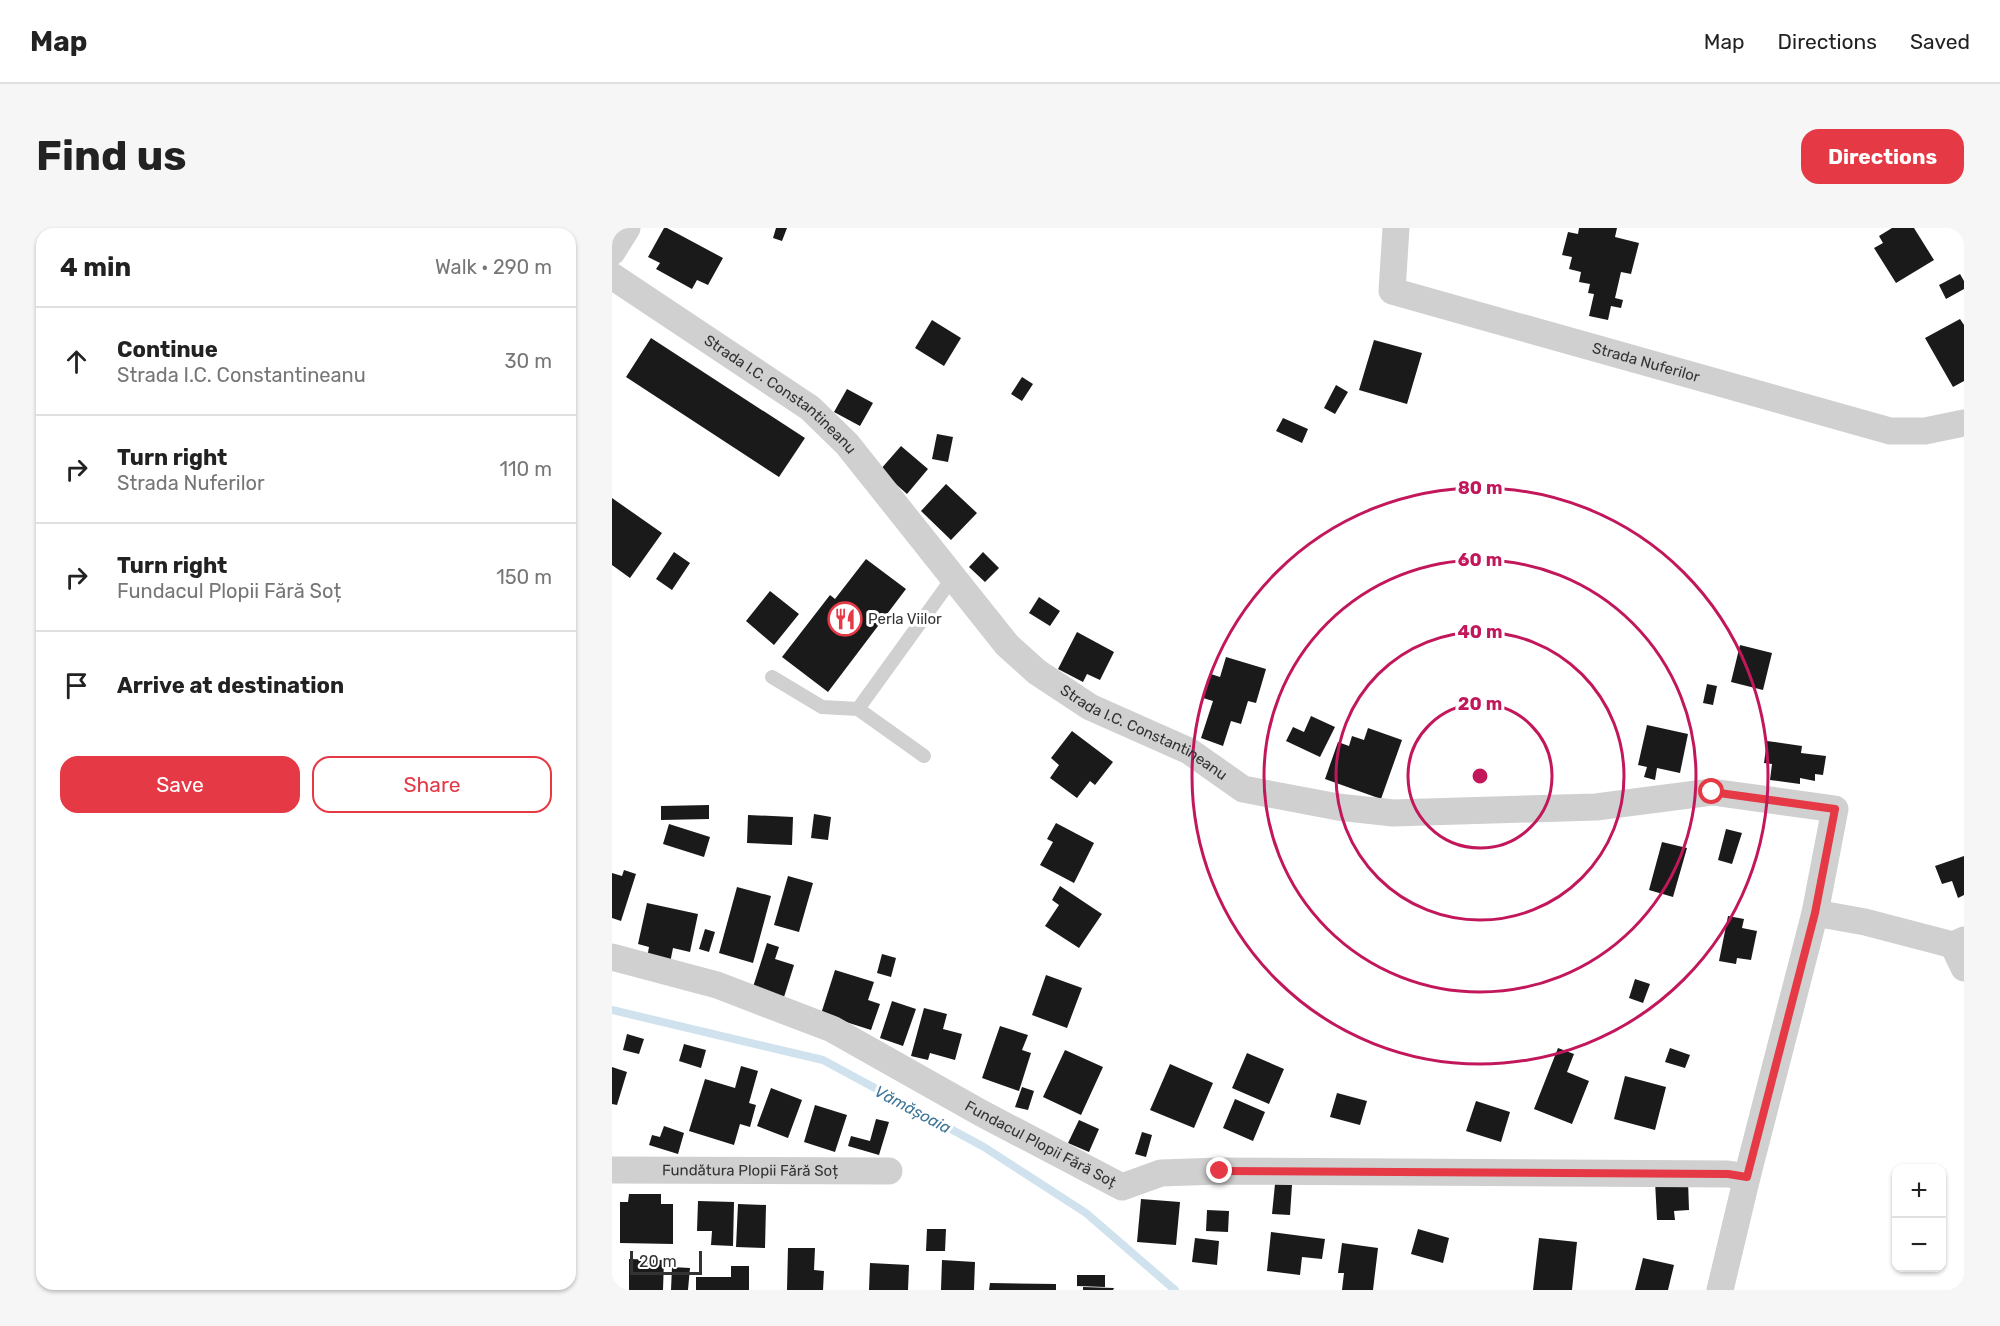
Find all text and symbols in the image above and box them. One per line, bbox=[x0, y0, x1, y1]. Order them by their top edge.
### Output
text: Map bbox=[30, 25, 87, 58]
text: Map bbox=[1704, 29, 1745, 54]
text: Directions bbox=[1778, 29, 1877, 54]
text: Saved bbox=[1910, 29, 1970, 54]
button: Directions bbox=[1801, 129, 1964, 184]
text: Find us bbox=[36, 131, 187, 181]
text: 4 min bbox=[60, 252, 131, 283]
text: Walk · 290 m bbox=[435, 255, 552, 279]
street label: Strada I.C. Constantineanu bbox=[701, 331, 860, 457]
text: Continue bbox=[117, 336, 218, 363]
street label: Strada Nuferilor bbox=[1590, 339, 1702, 386]
icon: ahead bbox=[60, 345, 93, 378]
text: 30 m bbox=[505, 349, 552, 373]
text: Strada I.C. Constantineanu bbox=[117, 363, 366, 387]
text: Turn right bbox=[117, 444, 227, 471]
icon: right bbox=[60, 453, 93, 486]
text: 110 m bbox=[500, 457, 552, 481]
text: Strada Nuferilor bbox=[117, 471, 265, 495]
text: 80 m bbox=[1458, 477, 1502, 499]
text: 60 m bbox=[1458, 549, 1502, 571]
text: Turn right bbox=[117, 552, 227, 579]
icon: right bbox=[60, 561, 93, 594]
text: 150 m bbox=[496, 565, 552, 589]
text: Fundacul Plopii Fără Soț bbox=[117, 579, 341, 603]
restaurant icon: Perla Viilor bbox=[827, 601, 863, 637]
place label: Perla Viilor bbox=[868, 610, 942, 628]
text: 40 m bbox=[1458, 621, 1502, 643]
icon: arrive bbox=[60, 669, 93, 702]
text: Arrive at destination bbox=[117, 672, 344, 699]
street label: Strada I.C. Constantineanu bbox=[1057, 681, 1231, 784]
text: 20 m bbox=[1458, 693, 1502, 715]
button: Save bbox=[60, 756, 300, 813]
button: Share bbox=[312, 756, 552, 813]
centre of rings bbox=[1470, 766, 1490, 786]
route start bbox=[1698, 778, 1724, 804]
water label: Vămășoaia bbox=[871, 1081, 954, 1137]
street label: Fundacul Plopii Fără Soț bbox=[962, 1097, 1119, 1191]
route end bbox=[1206, 1157, 1232, 1183]
street label: Fundătura Plopii Fără Soț bbox=[662, 1161, 838, 1180]
map controls bbox=[1892, 1164, 1946, 1272]
button: + bbox=[1892, 1164, 1946, 1218]
button: − bbox=[1892, 1218, 1946, 1272]
scale bar bbox=[630, 1248, 702, 1276]
text: 20 m bbox=[639, 1252, 677, 1271]

